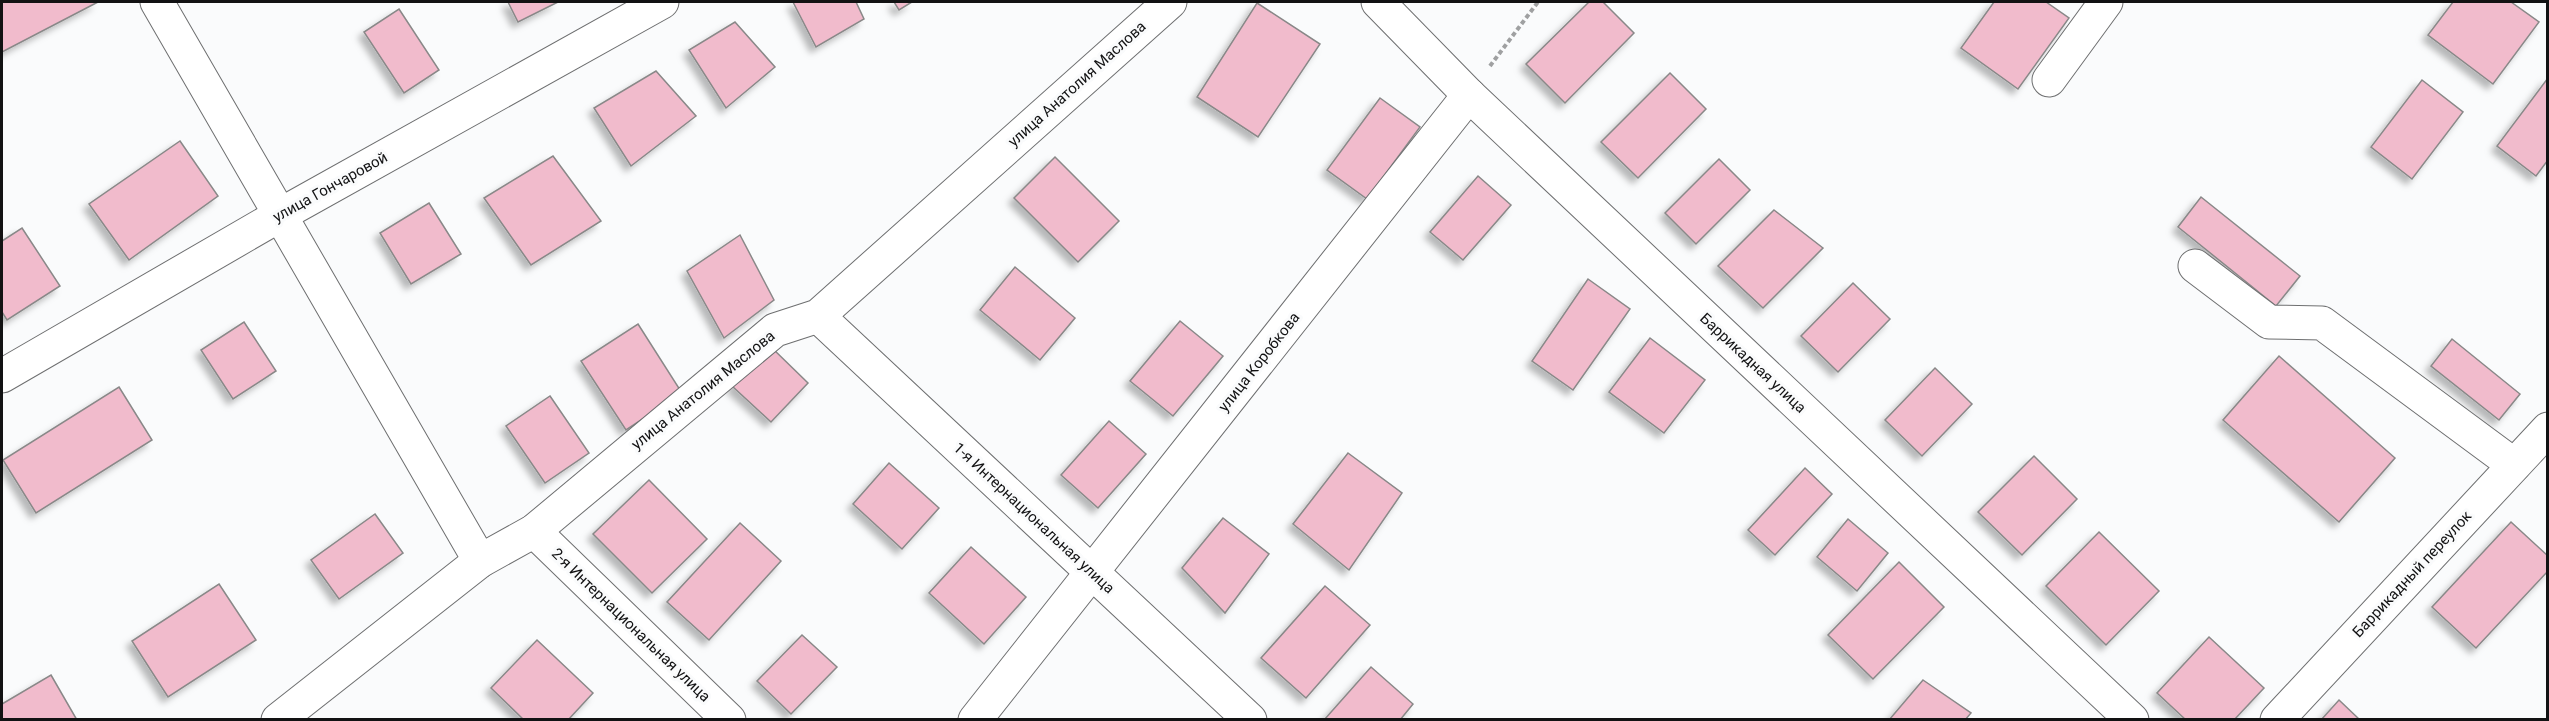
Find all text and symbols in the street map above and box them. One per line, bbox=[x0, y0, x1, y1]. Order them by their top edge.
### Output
street label: улица Анатолия Маслова bbox=[1004, 17, 1150, 151]
street label: улица Гончаровой bbox=[270, 148, 390, 226]
street label: улица Коробкова bbox=[1215, 309, 1303, 415]
street label: Баррикадная улица bbox=[1696, 309, 1810, 417]
street label: улица Анатолия Маслова bbox=[628, 327, 778, 453]
street label: 1-я Интернациональная улица bbox=[950, 439, 1118, 597]
street label: Баррикадный переулок bbox=[2349, 507, 2475, 641]
street label: 2-я Интернациональная улица bbox=[548, 544, 714, 706]

